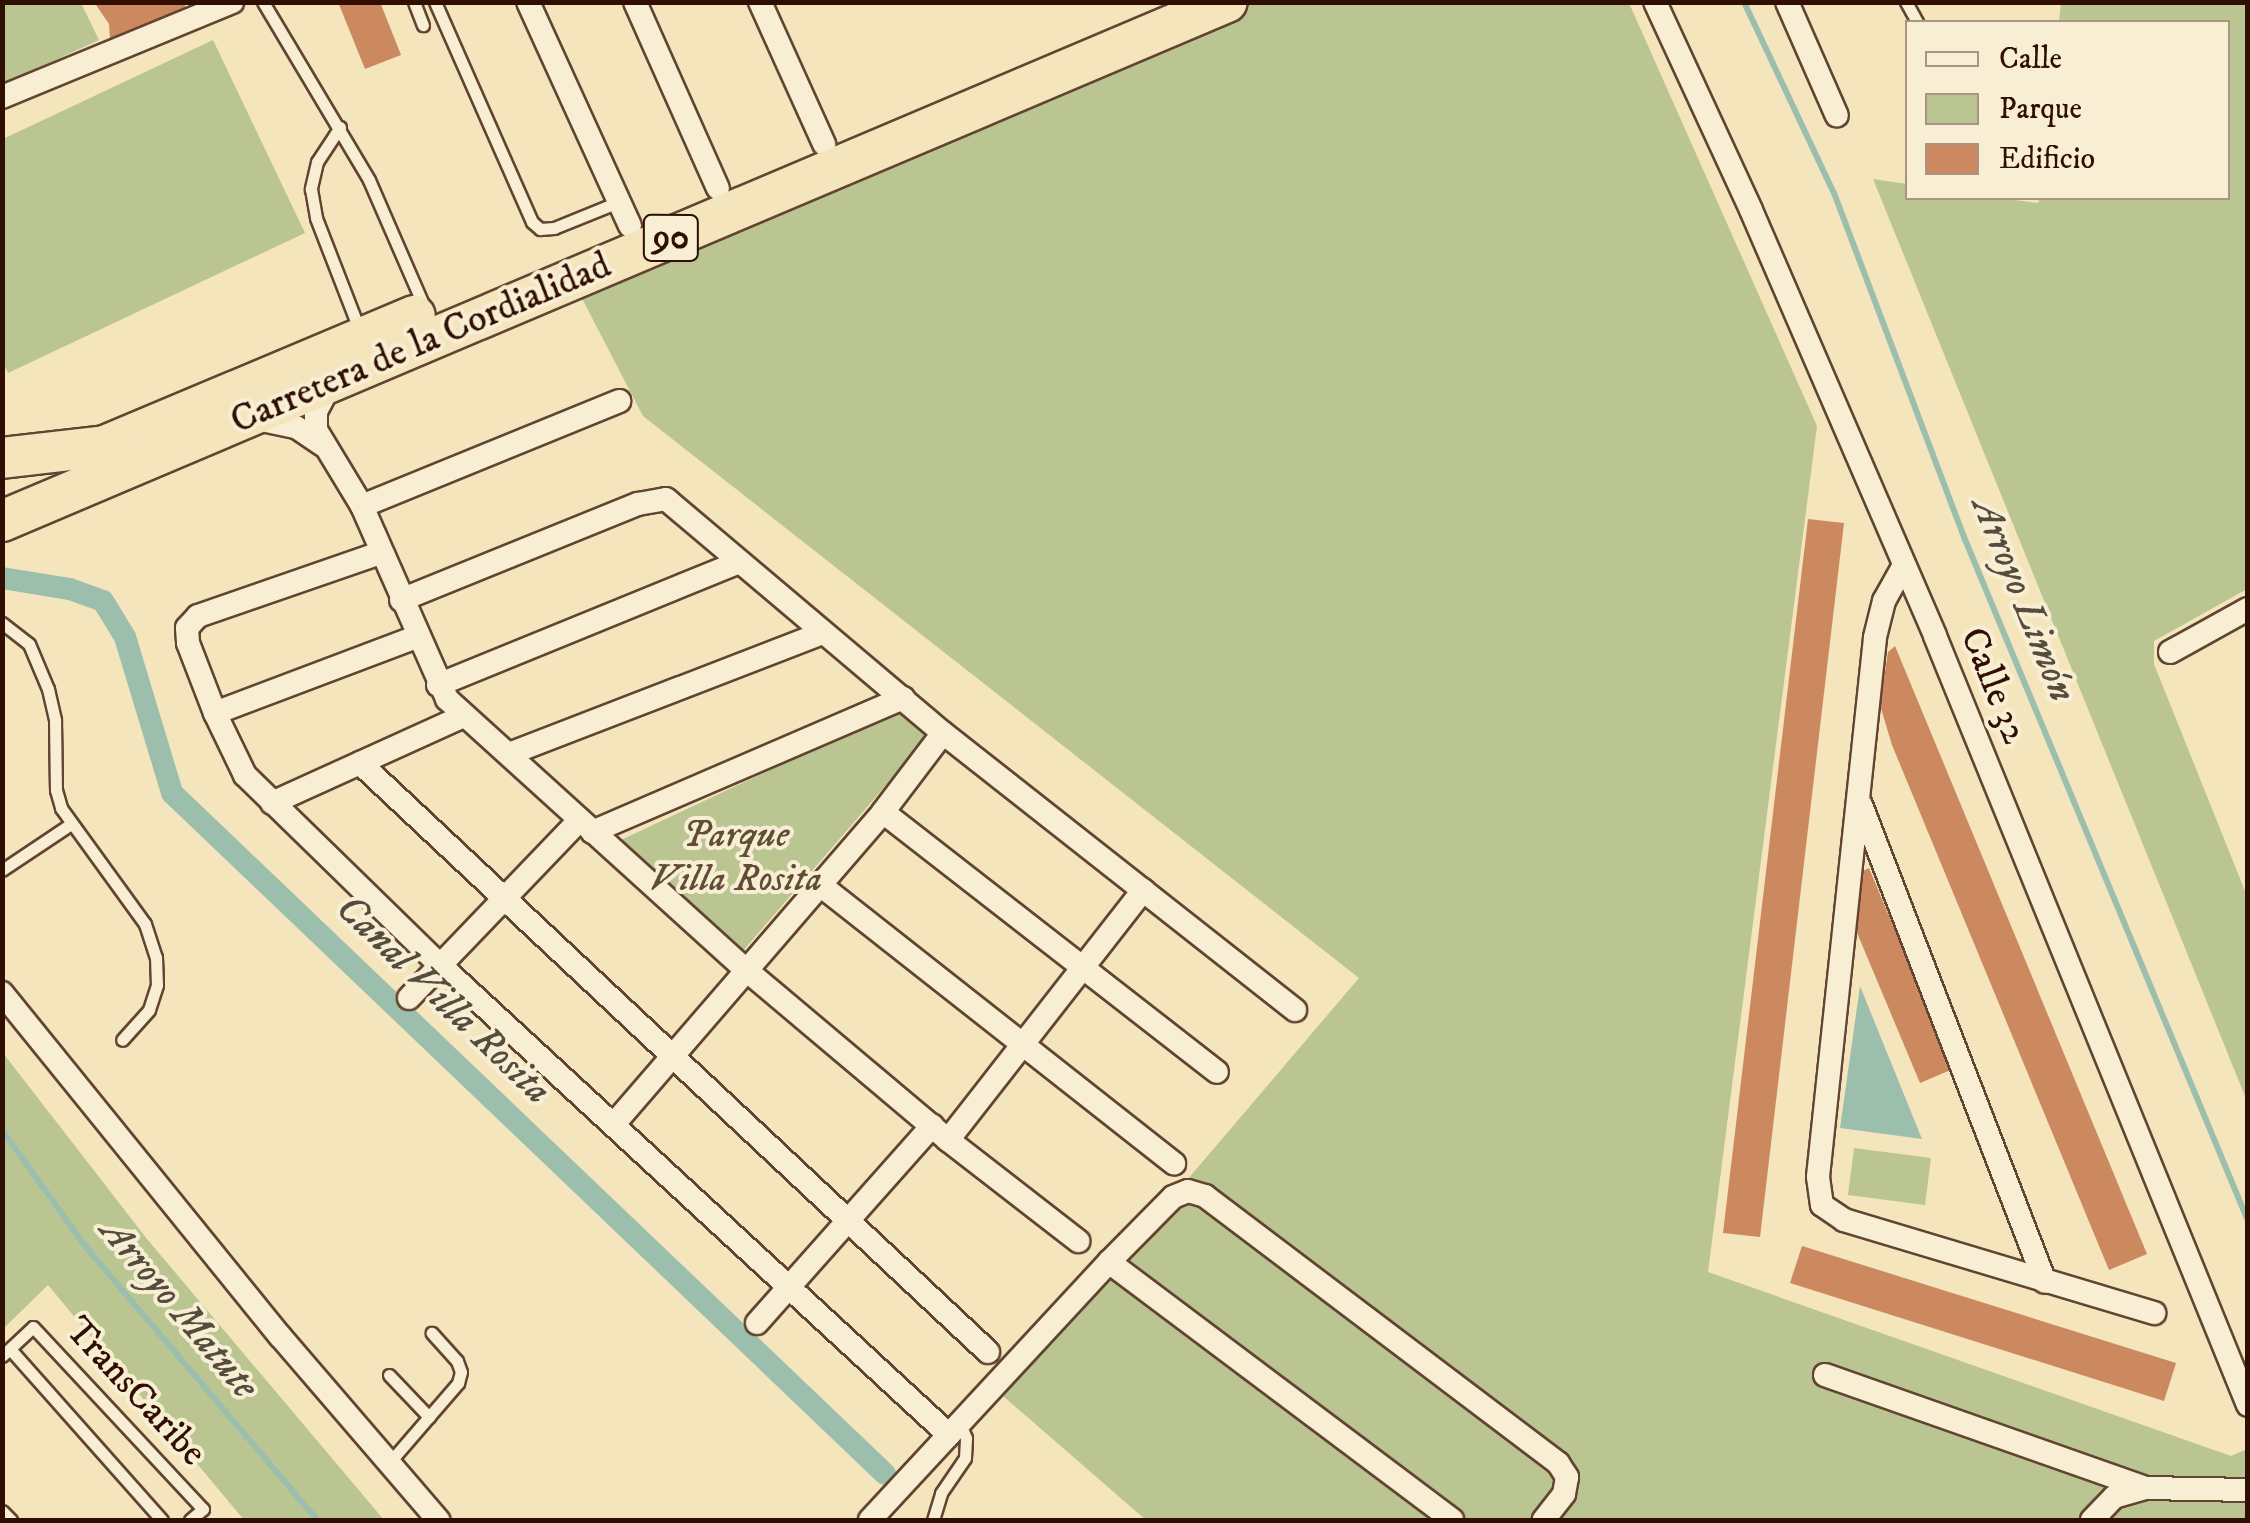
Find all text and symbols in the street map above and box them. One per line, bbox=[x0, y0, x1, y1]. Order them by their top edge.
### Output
legend bbox=[1905, 20, 2230, 200]
text: Calle bbox=[1999, 41, 2062, 78]
text: Parque bbox=[1999, 91, 2082, 128]
text: Edificio bbox=[1999, 141, 2095, 178]
road number: 90 bbox=[641, 208, 701, 268]
street label: Carretera de la Cordialidad bbox=[224, 243, 618, 445]
water label: Arroyo Limón bbox=[1960, 491, 2086, 709]
street label: Calle 32 bbox=[1949, 621, 2037, 751]
park label: Parque Villa Rosita bbox=[650, 813, 822, 902]
water label: Canal Villa Rosita bbox=[325, 885, 561, 1115]
water label: Arroyo Matute bbox=[90, 1209, 268, 1409]
street label: TransCaribe bbox=[55, 1308, 215, 1476]

